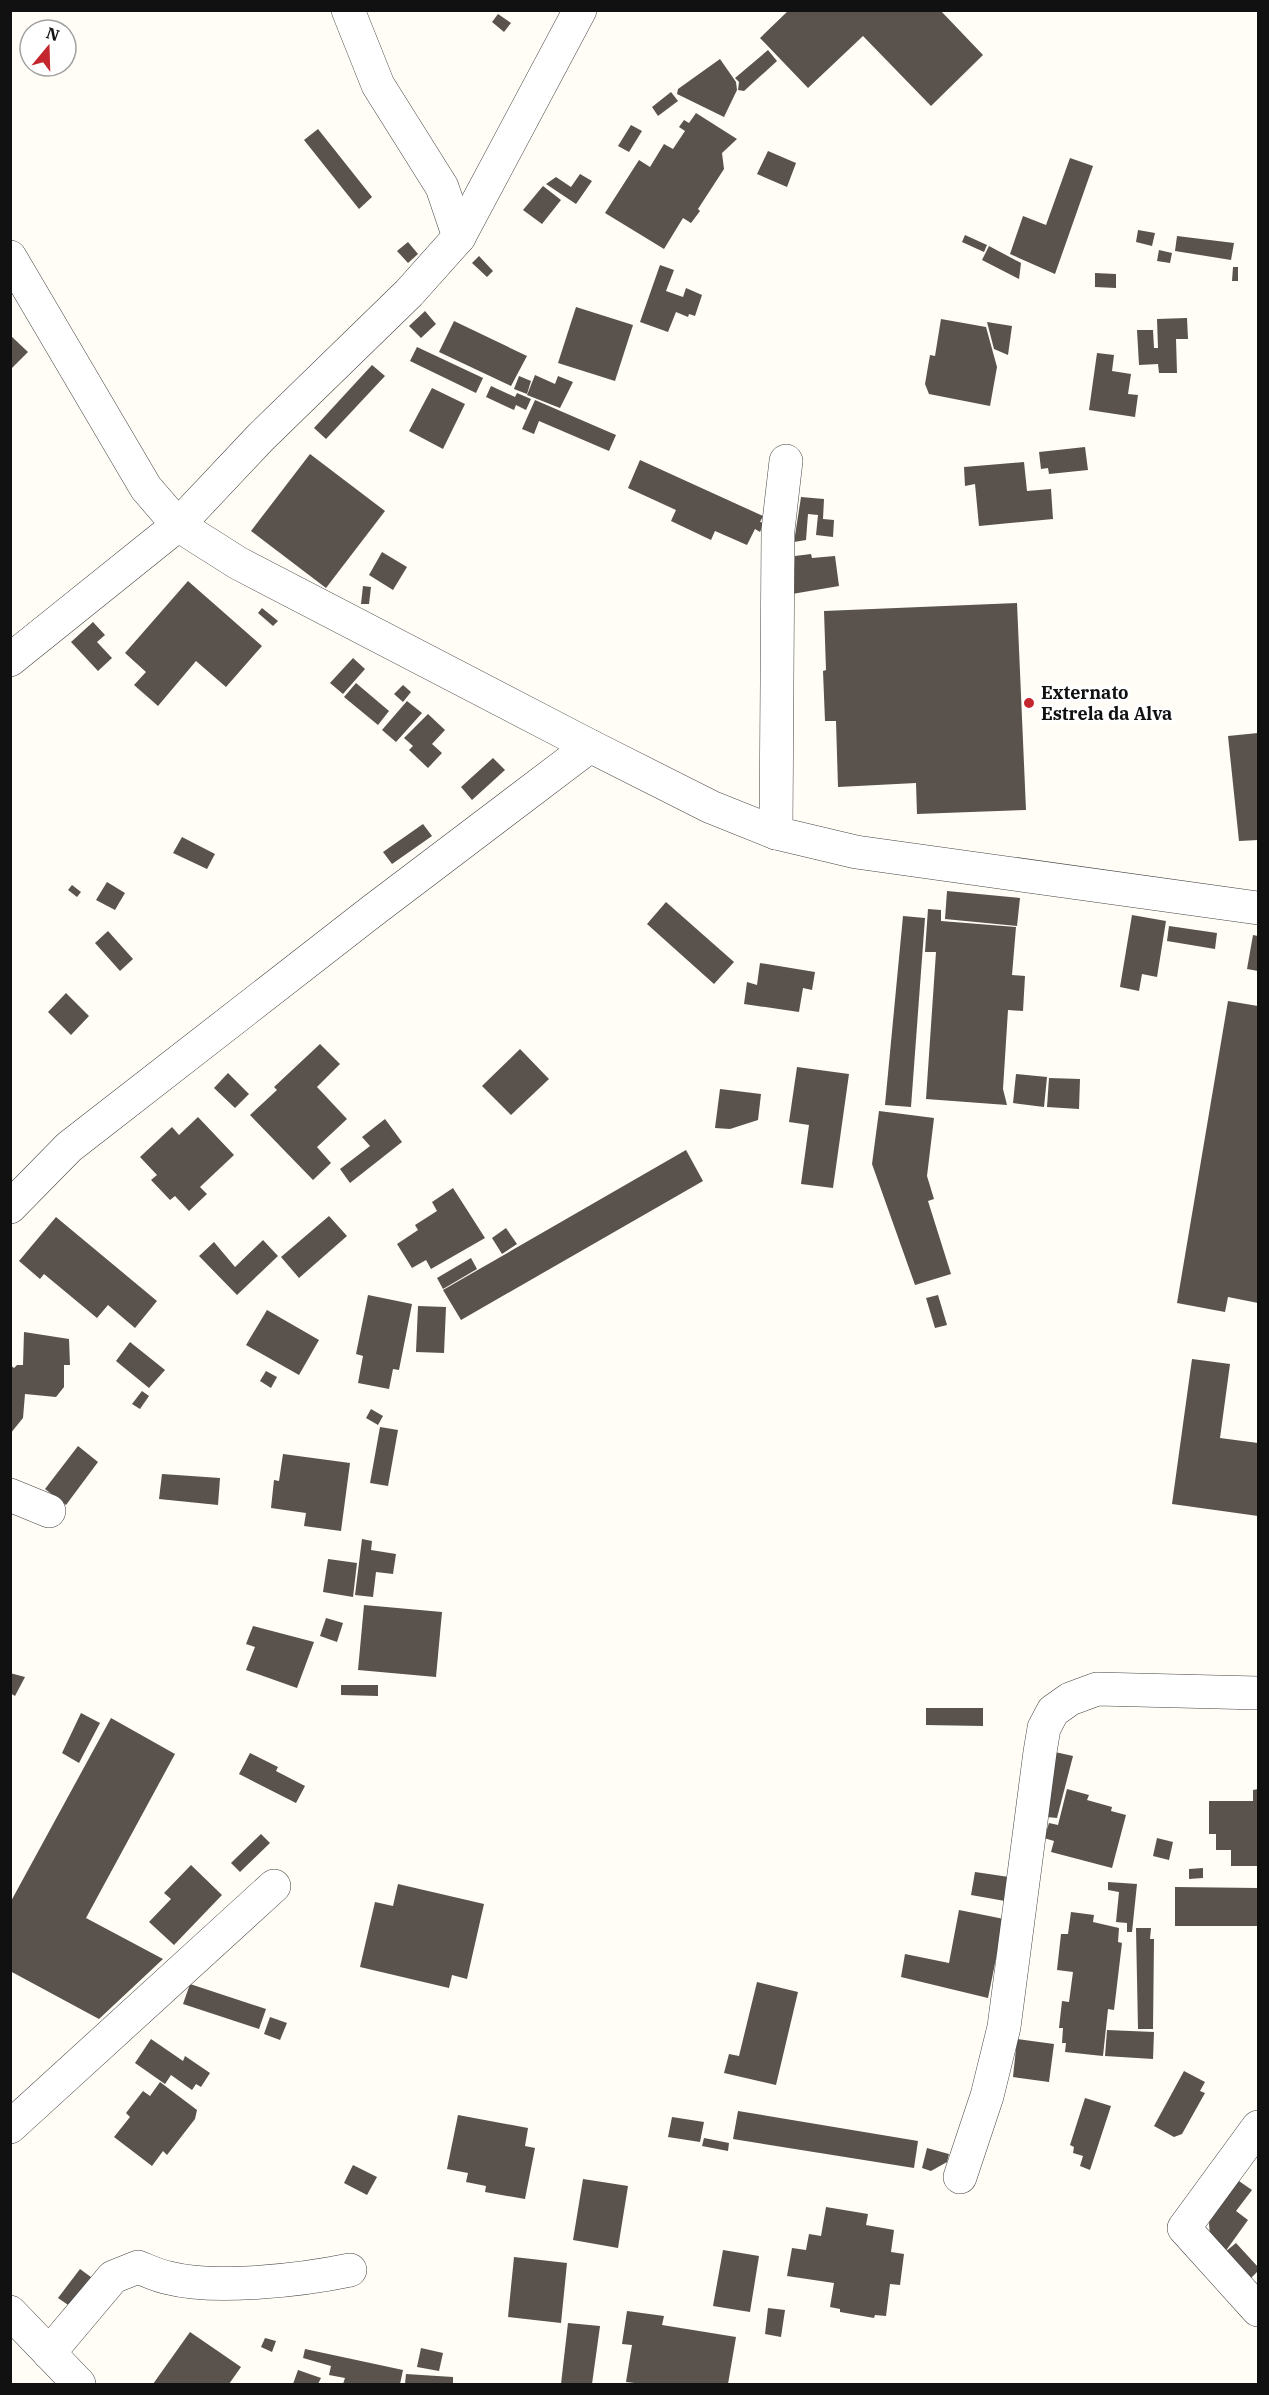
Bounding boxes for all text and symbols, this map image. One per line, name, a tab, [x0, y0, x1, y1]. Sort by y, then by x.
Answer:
north arrow	[18, 18, 78, 78]
text: N	[44, 22, 62, 45]
place label: Externato Estrela da Alva	[1041, 681, 1172, 725]
marker: Externato Estrela da Alva	[1022, 696, 1036, 710]

